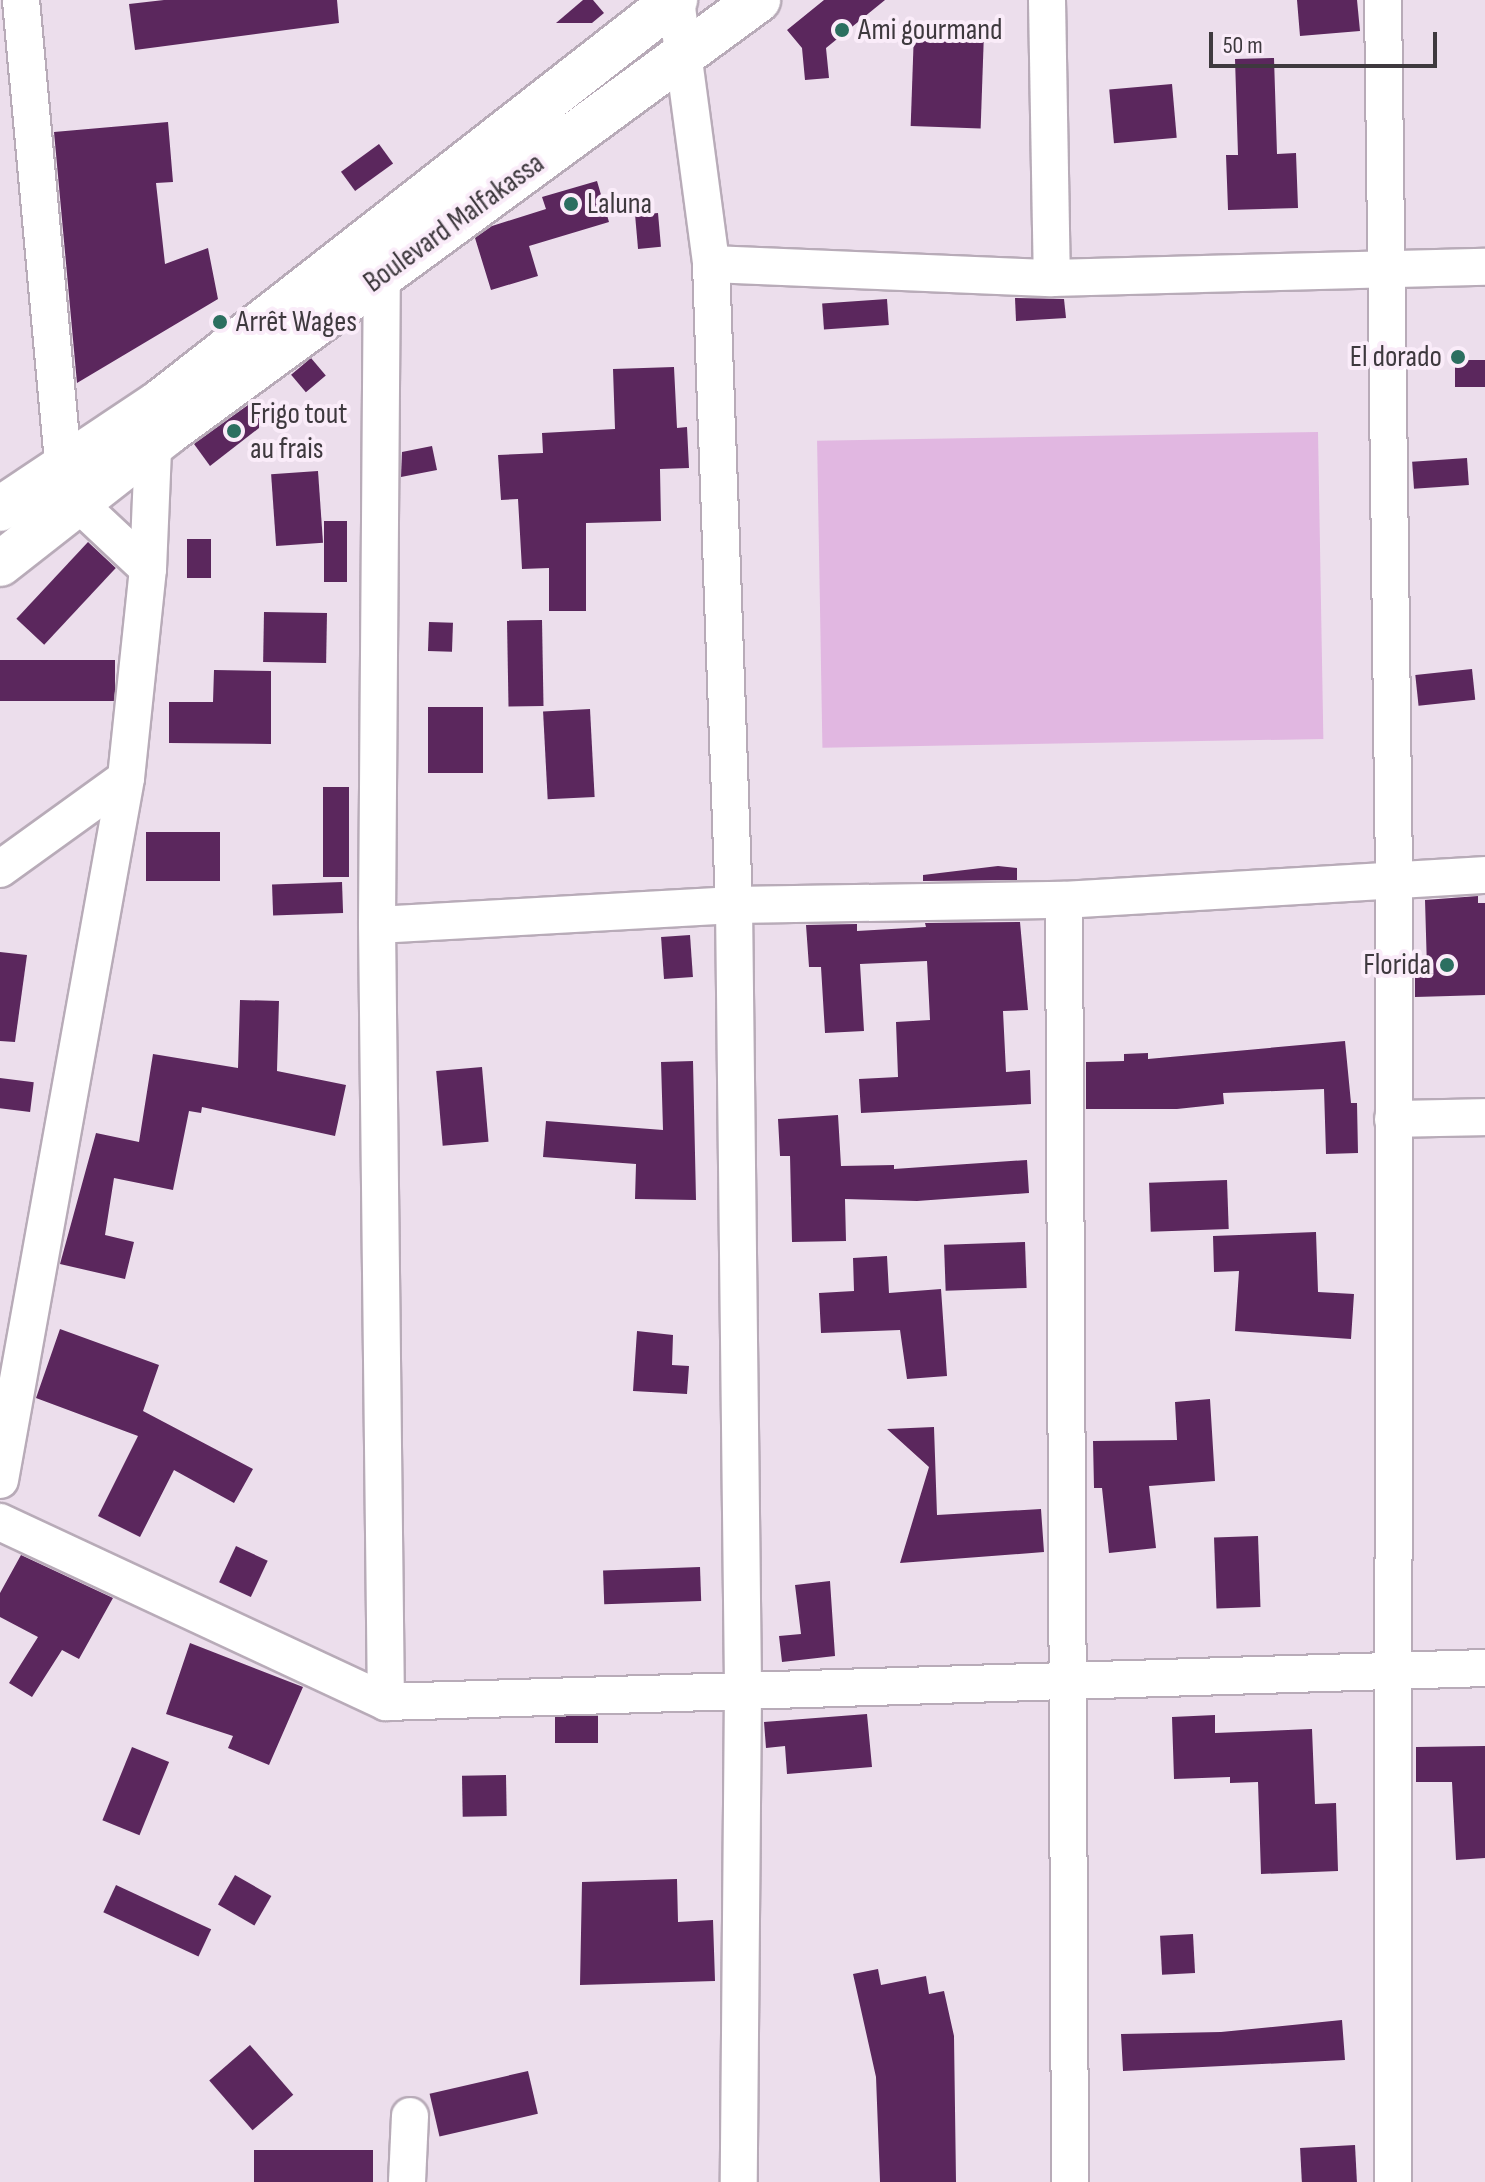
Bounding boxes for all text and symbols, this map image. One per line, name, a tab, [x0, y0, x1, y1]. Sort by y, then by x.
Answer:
place label: Ami gourmand	[858, 12, 1003, 48]
scale bar	[1213, 16, 1441, 66]
marker: Ami gourmand	[833, 21, 851, 39]
text: 50 m	[1223, 31, 1263, 60]
street label: Boulevard Malfakassa	[357, 145, 551, 301]
place label: Laluna	[587, 186, 652, 222]
marker: Laluna	[562, 195, 580, 213]
place label: Arrêt Wages	[236, 304, 357, 340]
marker: Arrêt Wages	[211, 313, 229, 331]
place label: El dorado	[1350, 339, 1442, 375]
marker: El dorado	[1449, 348, 1467, 366]
place label: Frigo tout au frais	[250, 396, 348, 466]
marker: Frigo tout au frais	[225, 422, 243, 440]
place label: Florida	[1363, 947, 1431, 983]
marker: Florida	[1438, 956, 1456, 974]

